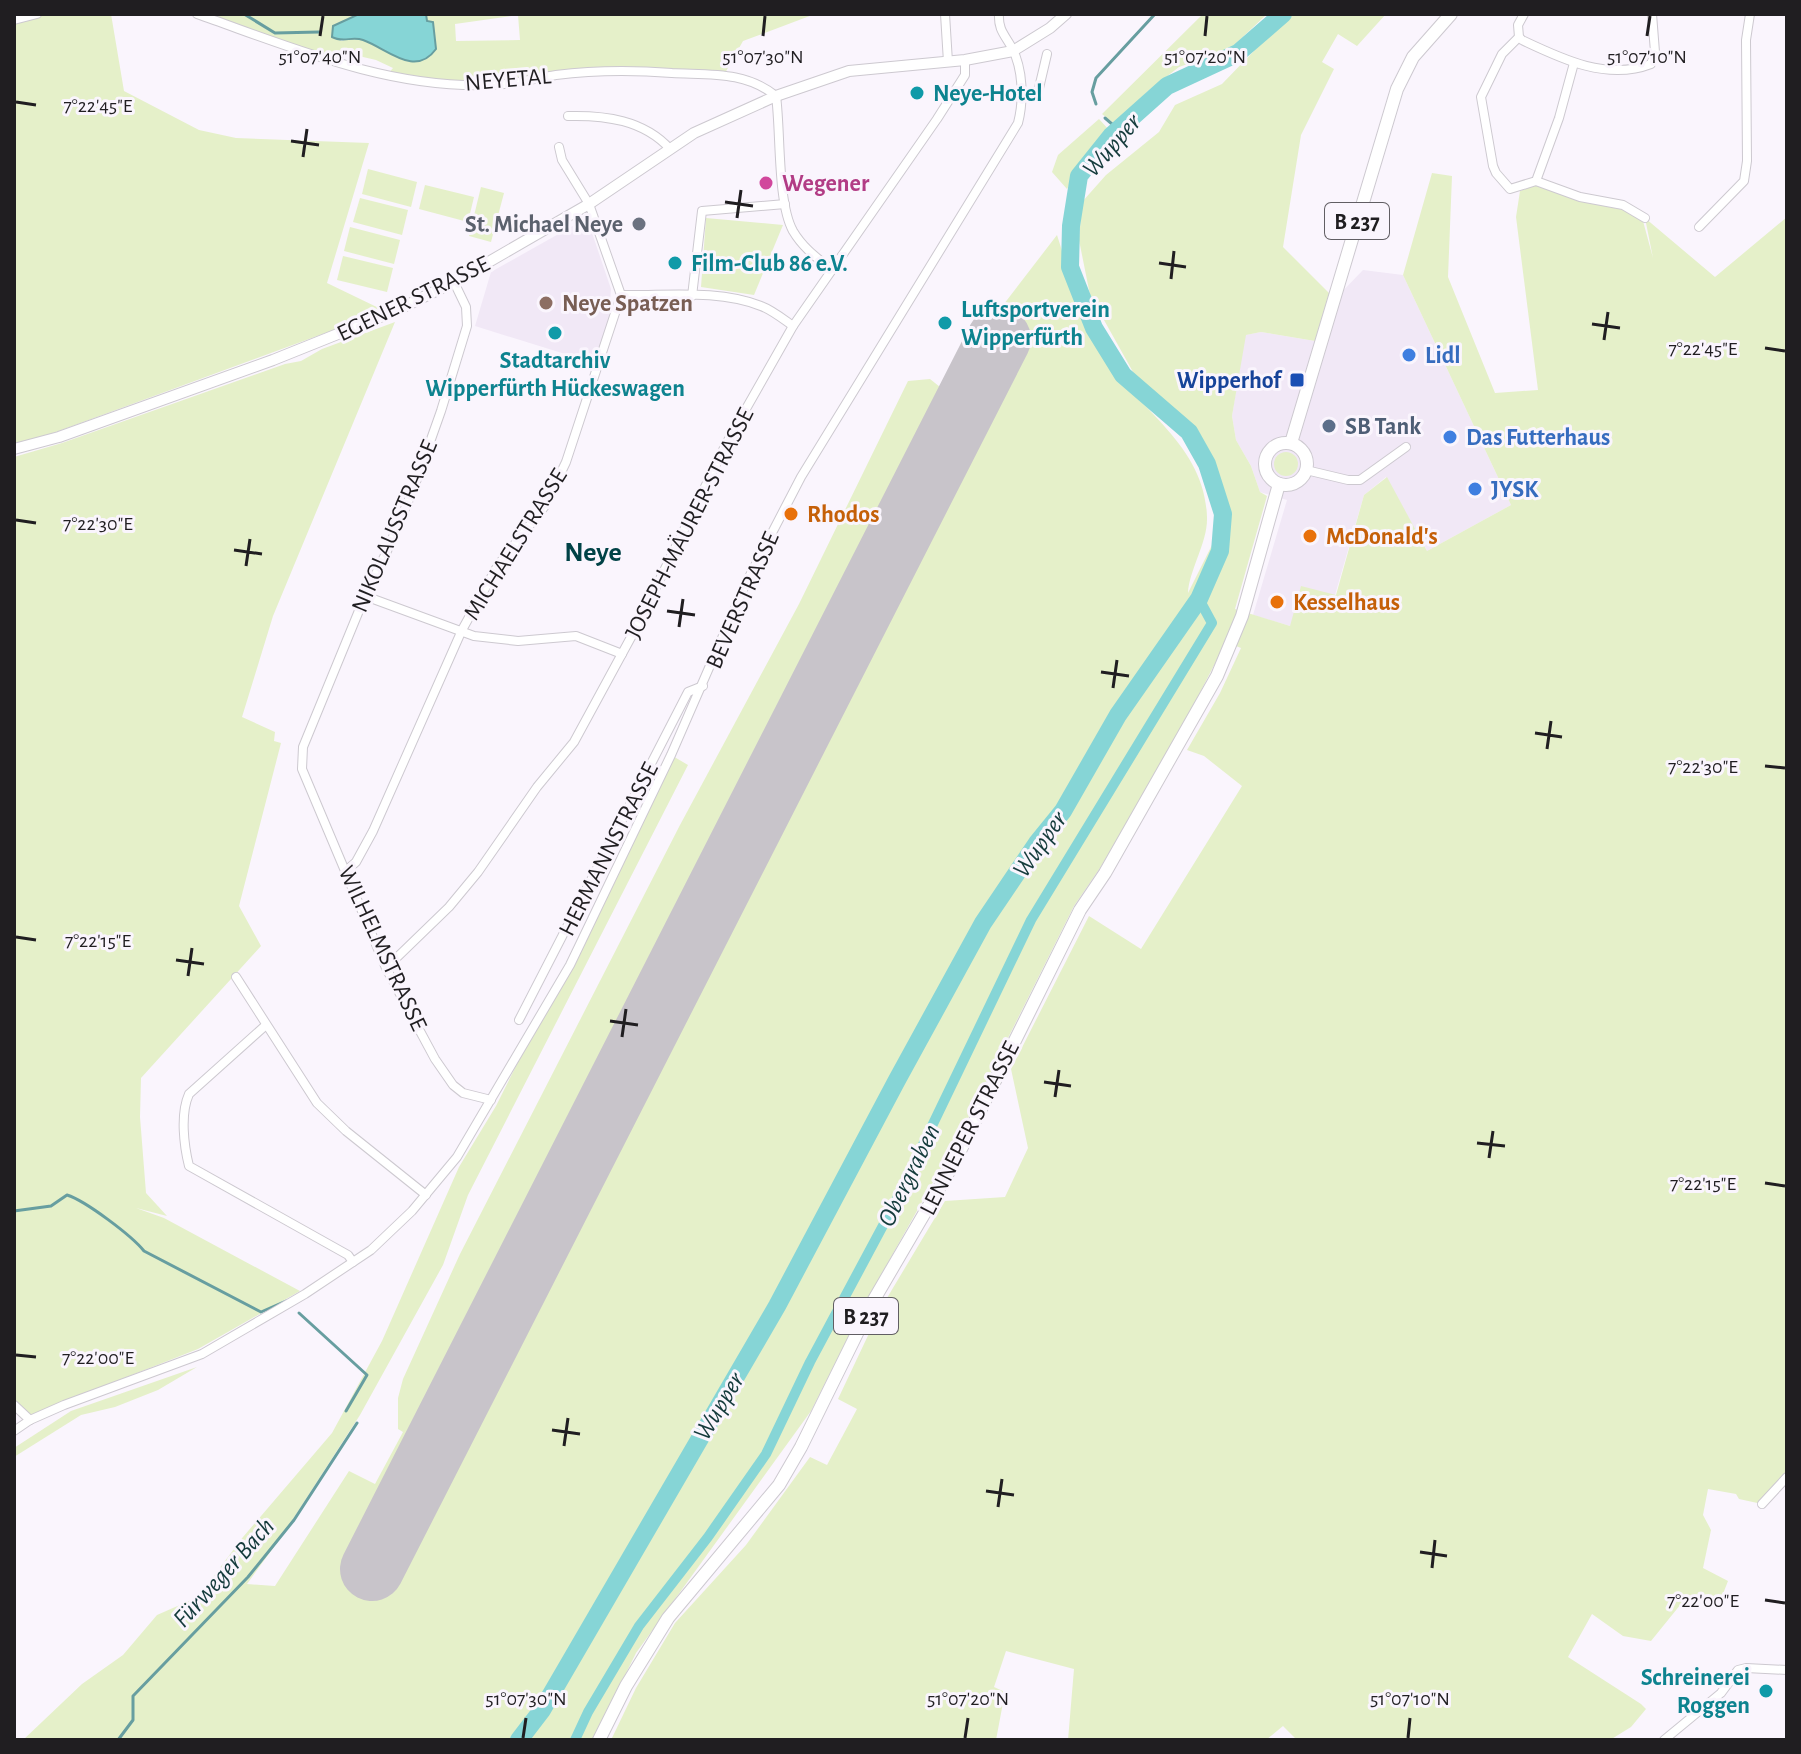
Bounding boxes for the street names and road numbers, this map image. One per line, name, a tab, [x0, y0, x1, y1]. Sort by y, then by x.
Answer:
street label: NEYETAL	[464, 64, 552, 96]
road number: B 237	[1325, 203, 1389, 239]
street label: EGENER STRASSE	[333, 251, 494, 346]
street label: JOSEPH-MÄURER-STRASSE	[620, 403, 759, 643]
street label: NIKOLAUSSTRASSE	[348, 436, 442, 616]
street label: MICHAELSTRASSE	[460, 464, 572, 624]
street label: BEVERSTRASSE	[702, 528, 784, 672]
street label: HERMANNSTRASSE	[555, 759, 663, 940]
street label: WILHELMSTRASSE	[333, 862, 431, 1035]
street label: LENNEPER STRASSE	[916, 1037, 1024, 1219]
road number: B 237	[834, 1298, 898, 1334]

